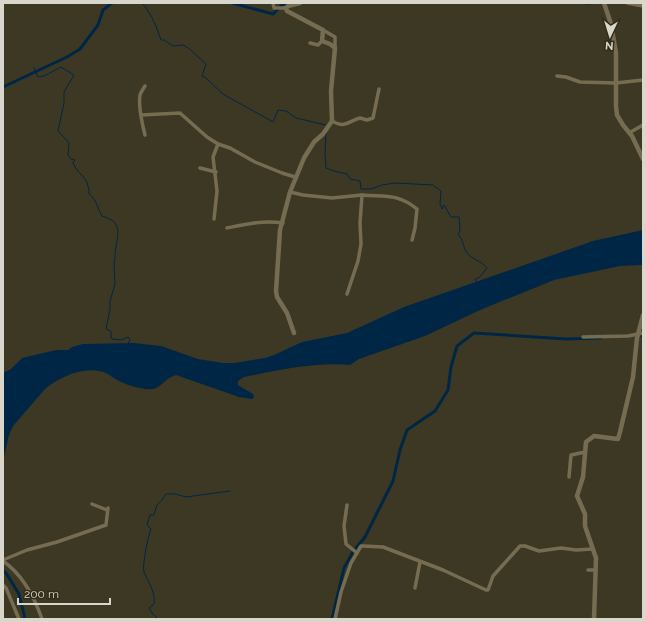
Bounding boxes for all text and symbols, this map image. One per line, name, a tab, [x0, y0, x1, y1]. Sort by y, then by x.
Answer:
north arrow	[590, 16, 630, 56]
text: N	[605, 39, 614, 52]
scale bar	[18, 580, 110, 606]
text: 200 m	[24, 587, 59, 601]

